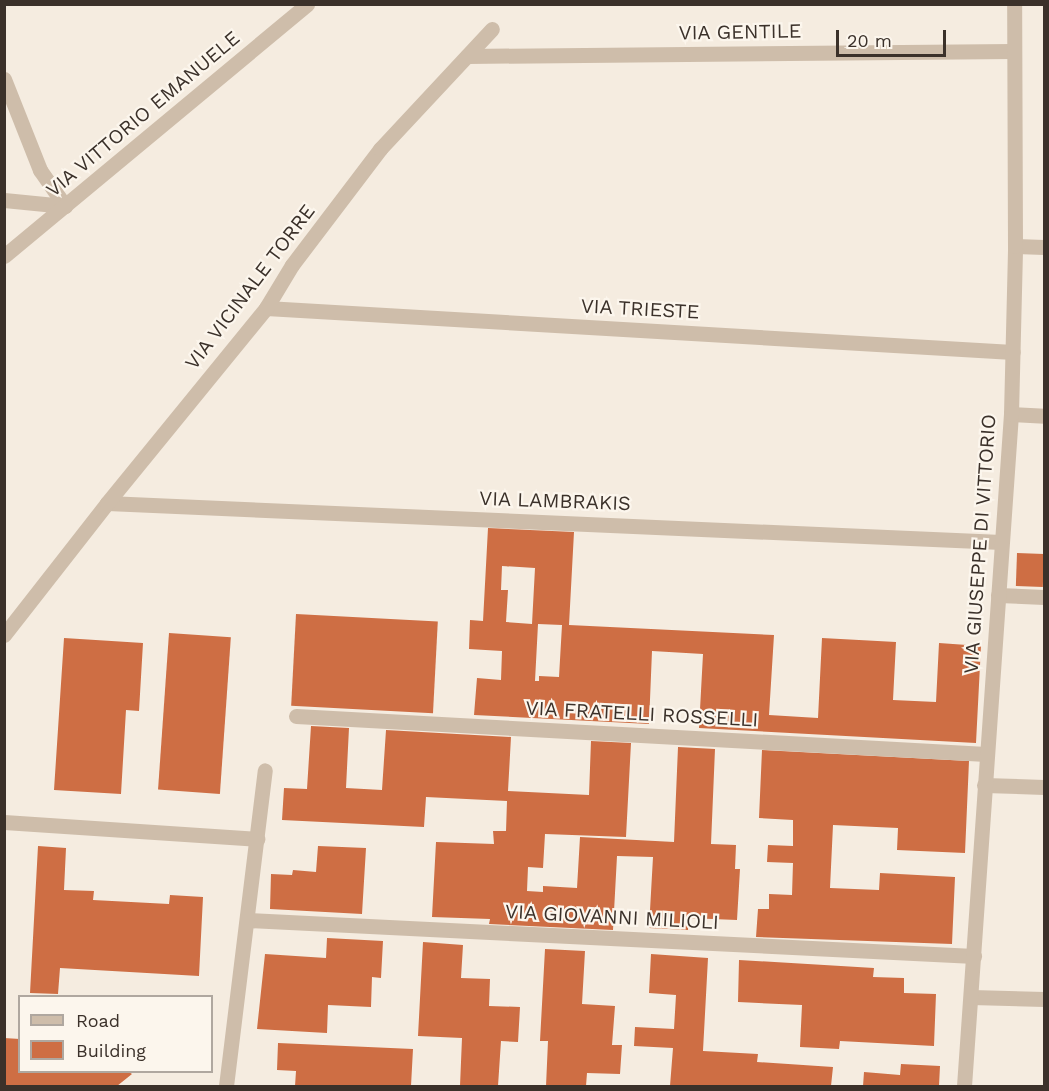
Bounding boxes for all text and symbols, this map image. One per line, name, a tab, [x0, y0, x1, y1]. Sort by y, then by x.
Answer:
scale bar	[839, 18, 948, 56]
street label: VIA GENTILE	[678, 19, 802, 45]
street label: VIA VITTORIO EMANUELE	[41, 25, 245, 203]
text: 20 m	[847, 30, 892, 51]
street label: VIA VICINALE TORRE	[179, 199, 321, 375]
street label: VIA TRIESTE	[579, 294, 701, 324]
street label: VIA GIUSEPPE DI VITTORIO	[959, 413, 1001, 675]
street label: VIA LAMBRAKIS	[478, 486, 632, 516]
street label: VIA FRATELLI ROSSELLI	[525, 696, 759, 732]
street label: VIA GIOVANNI MILIOLI	[504, 899, 720, 935]
legend	[18, 995, 213, 1073]
text: Road	[76, 1010, 120, 1031]
text: Building	[76, 1040, 146, 1061]

